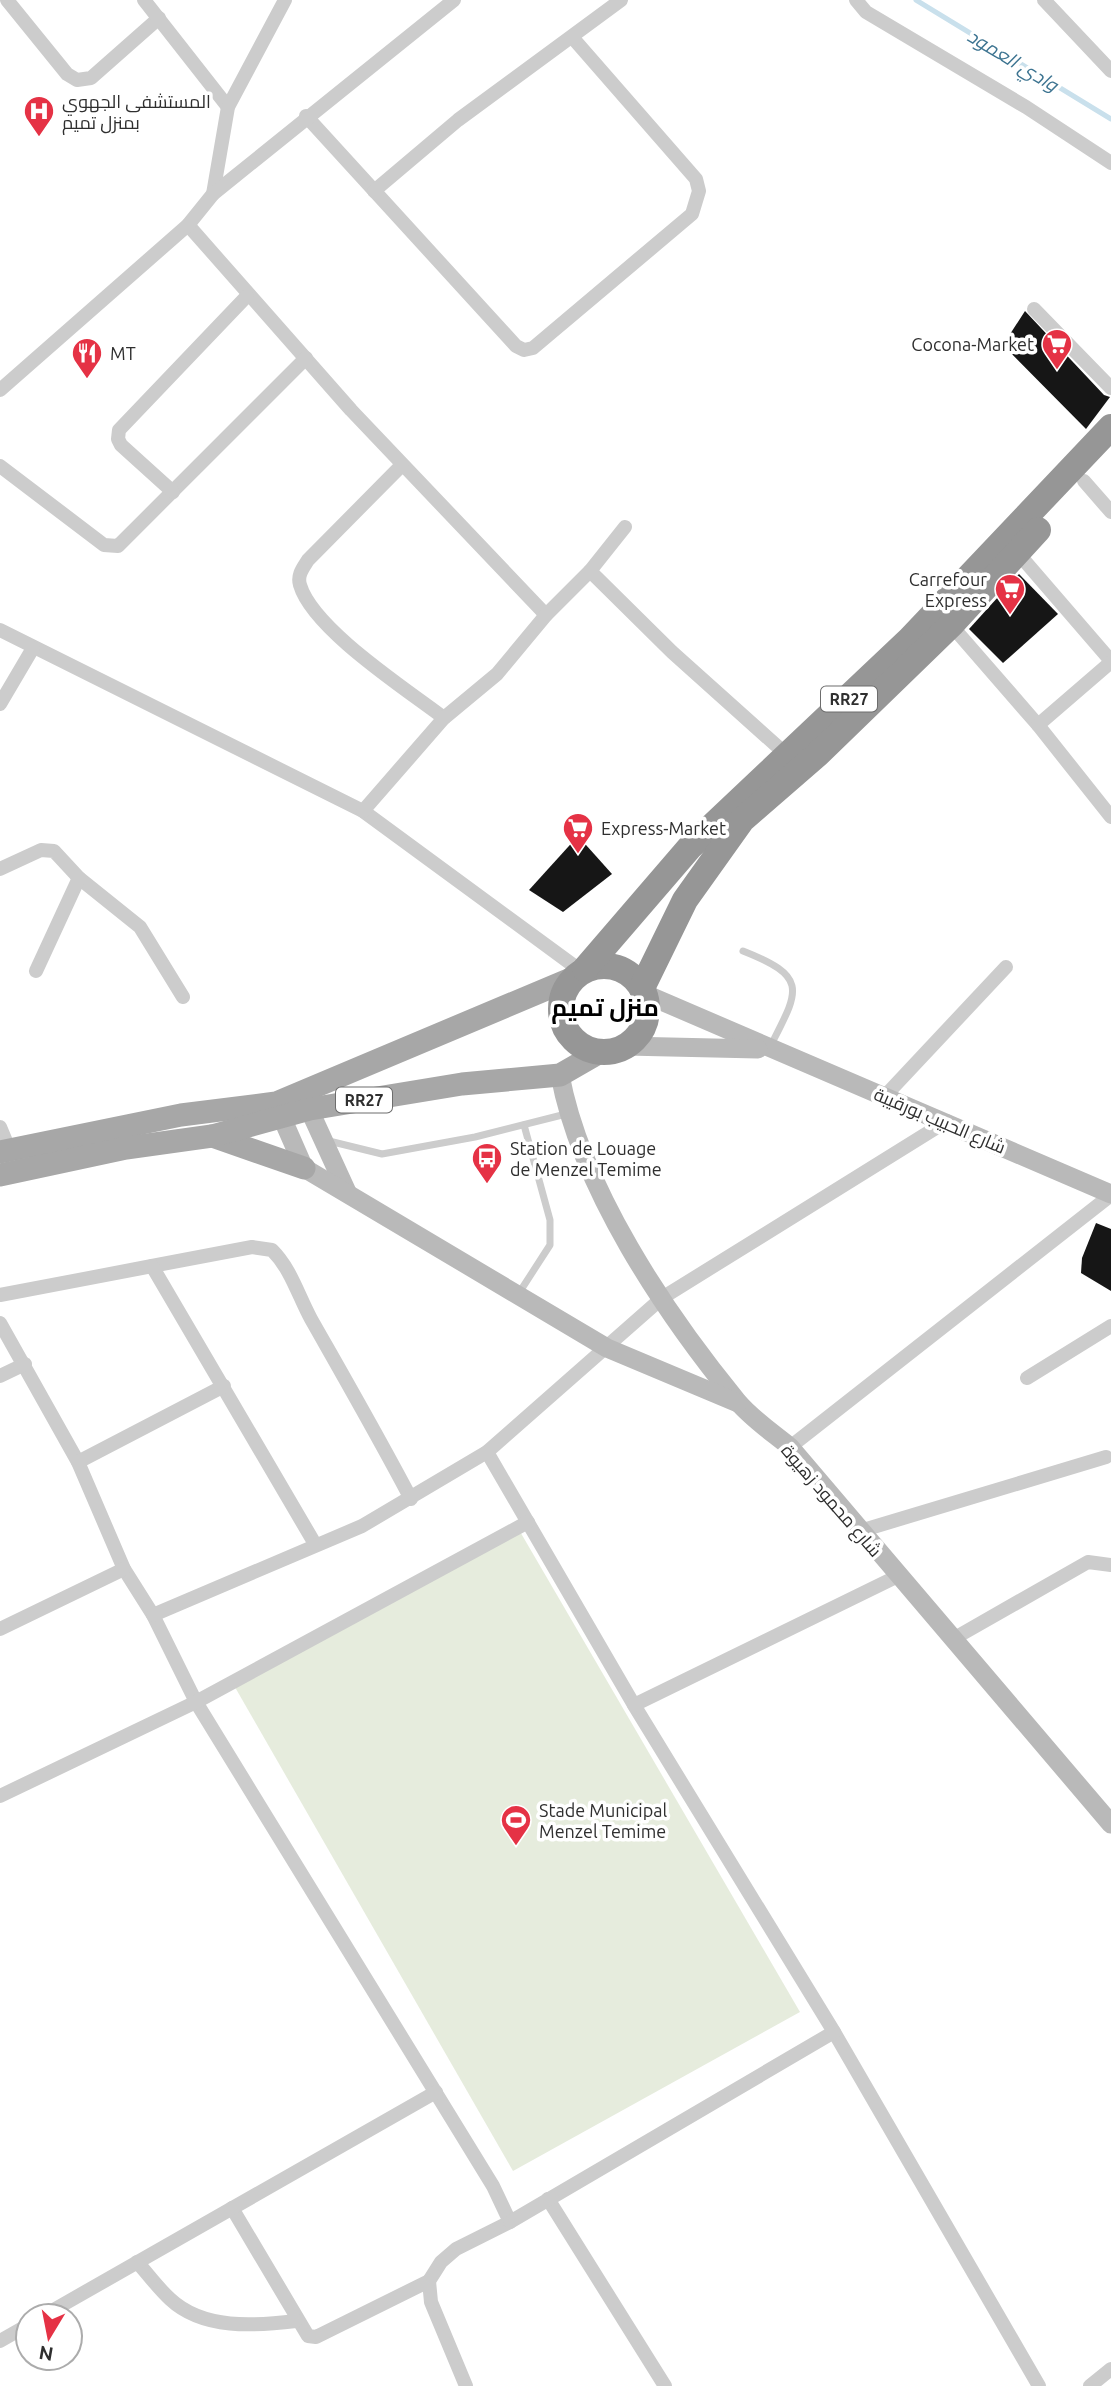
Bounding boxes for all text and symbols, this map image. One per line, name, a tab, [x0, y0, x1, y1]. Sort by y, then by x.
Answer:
water label: وادي العمود	[961, 24, 1064, 101]
place label: المستشفى الجهوي بمنزل تميم	[62, 91, 211, 135]
hospital icon: المستشفى الجهوي بمنزل تميم	[22, 94, 56, 138]
supermarket icon: Cocona-Market	[1040, 327, 1074, 371]
place label: Cocona-Market	[911, 334, 1034, 354]
restaurant icon: MT	[70, 336, 104, 380]
place label: MT	[110, 343, 136, 363]
place label: Carrefour Express	[909, 569, 987, 610]
supermarket icon: Carrefour Express	[993, 572, 1027, 616]
road number: RR27	[821, 686, 877, 712]
supermarket icon: Express-Market	[561, 811, 595, 855]
place label: Express-Market	[601, 818, 726, 838]
district label: منزل تميم	[551, 994, 659, 1024]
street label: شارع الحبيب بورقيبة	[870, 1083, 1009, 1159]
road number: RR27	[336, 1088, 392, 1112]
place label: Station de Louage de Menzel Temime	[510, 1138, 662, 1179]
bus stop icon: Station de Louage de Menzel Temime	[470, 1141, 504, 1185]
street label: شارع محمود زهيوة	[776, 1440, 886, 1562]
place label: Stade Municipal Menzel Temime	[539, 1800, 667, 1841]
sports icon: Stade Municipal Menzel Temime	[499, 1803, 533, 1847]
north arrow	[14, 2302, 84, 2372]
text: N	[37, 2342, 55, 2366]

